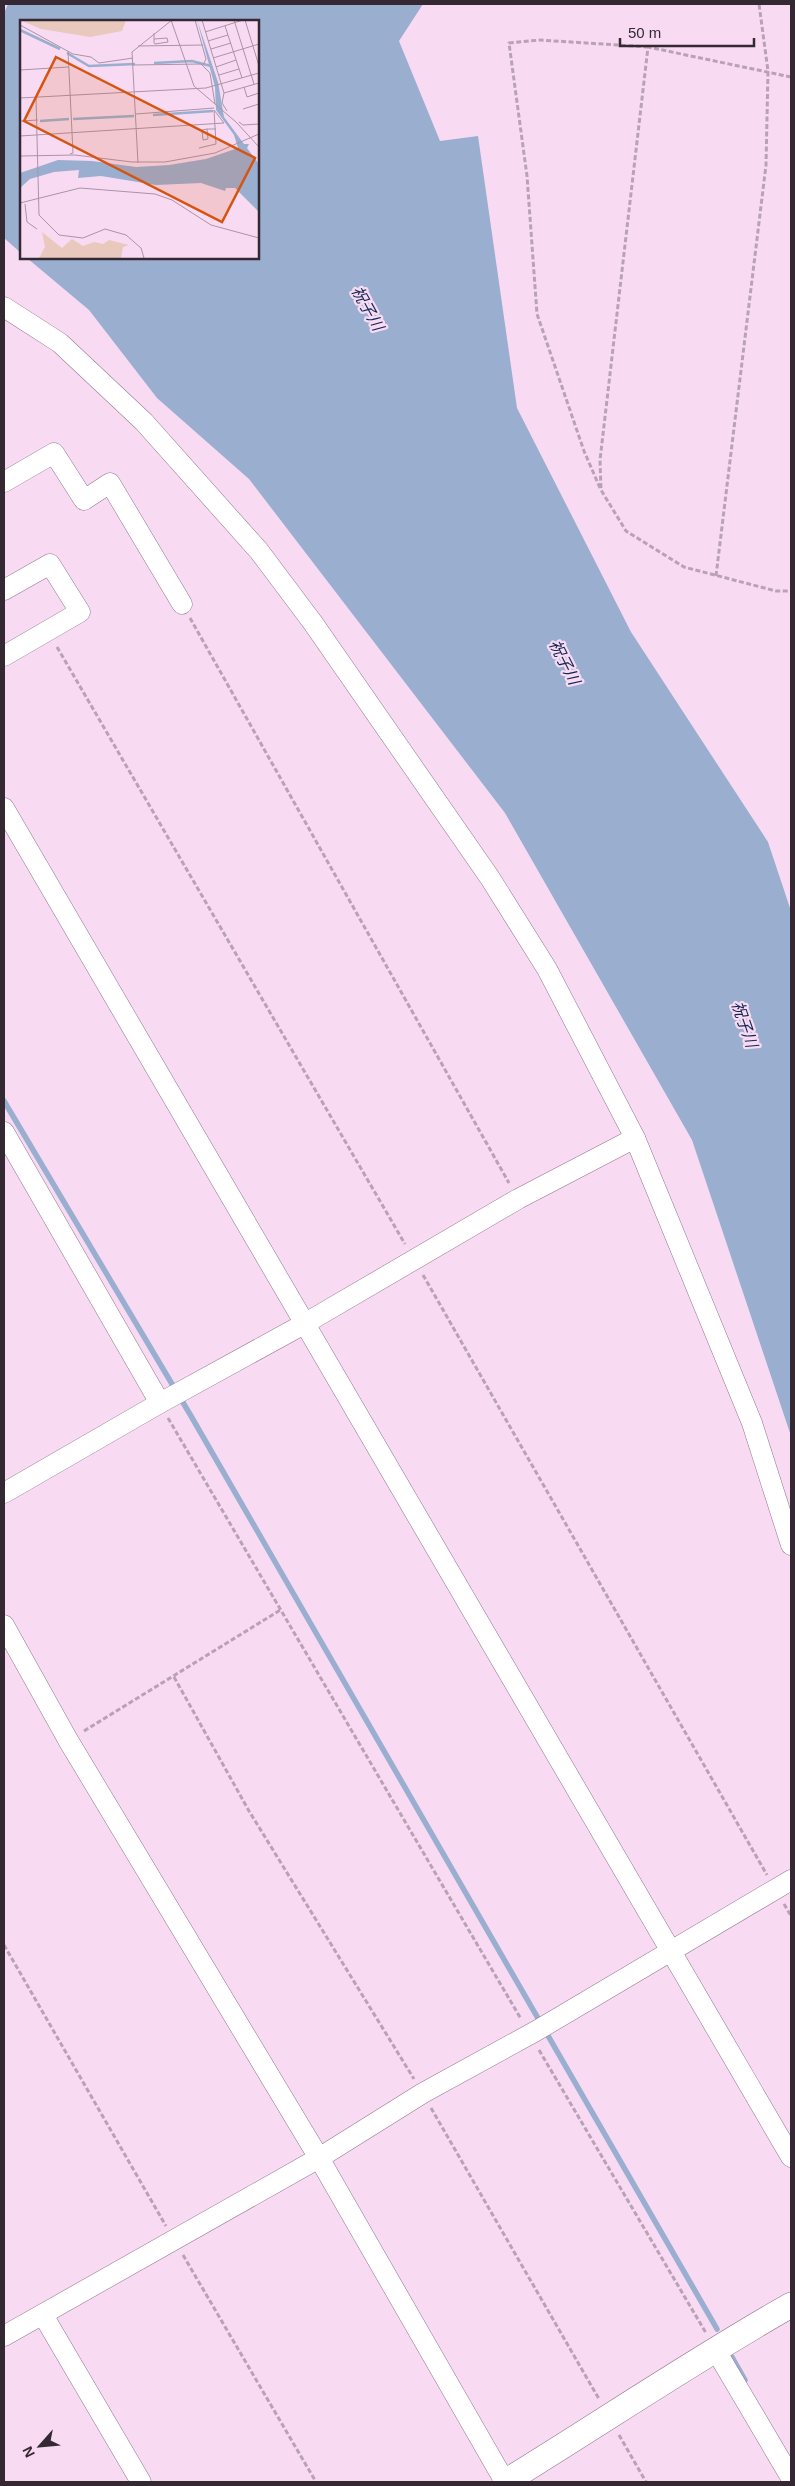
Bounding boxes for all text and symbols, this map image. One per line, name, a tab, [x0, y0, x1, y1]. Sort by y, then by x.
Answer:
scale bar	[620, 15, 754, 47]
inset map	[20, 20, 259, 259]
text: 50 m	[628, 24, 661, 41]
water label: 祝子川	[348, 283, 388, 335]
water label: 祝子川	[546, 637, 584, 689]
water label: 祝子川	[729, 999, 761, 1052]
north arrow	[15, 2421, 65, 2471]
text: N	[19, 2444, 38, 2460]

